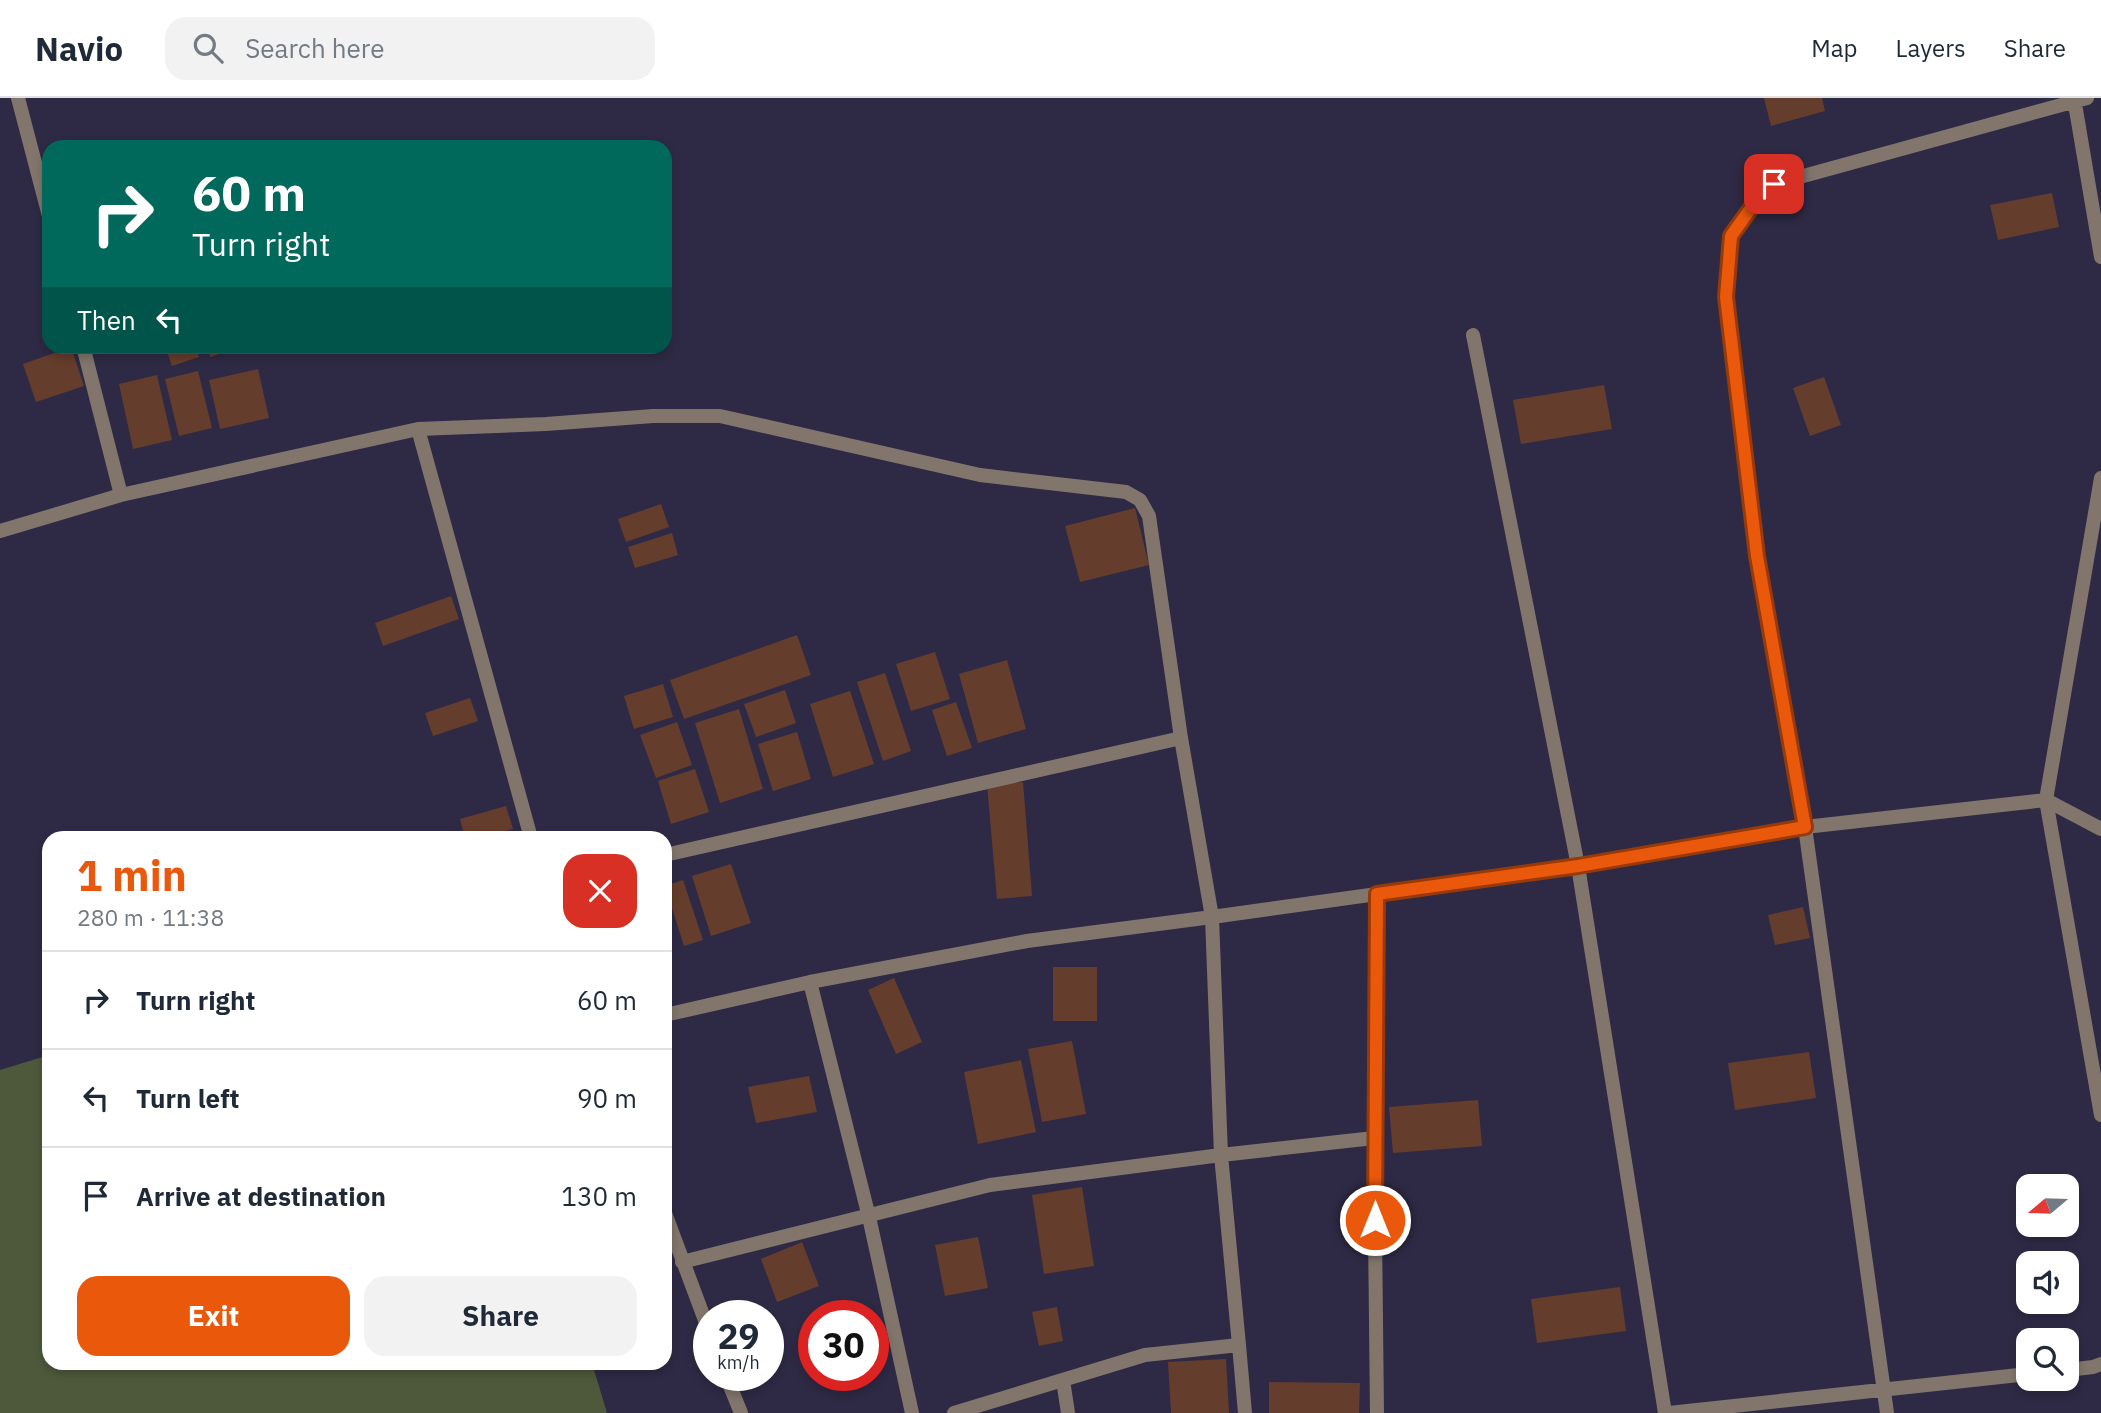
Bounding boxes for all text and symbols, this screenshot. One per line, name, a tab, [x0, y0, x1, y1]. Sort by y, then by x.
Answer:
search box	[165, 17, 655, 80]
text: Navio	[35, 27, 123, 70]
icon: search	[189, 29, 227, 67]
text: Search here	[245, 31, 385, 65]
text: Map	[1811, 32, 1858, 64]
text: Layers	[1896, 32, 1966, 64]
text: Share	[2004, 32, 2066, 64]
pin	[1744, 154, 1804, 214]
text: 60 m	[192, 161, 306, 224]
icon: arrive	[1755, 165, 1793, 203]
icon: right	[77, 168, 168, 259]
text: Turn right	[192, 223, 330, 265]
icon: left	[150, 301, 188, 339]
text: Then	[77, 303, 136, 337]
text: 1 min	[77, 848, 187, 903]
button: close	[563, 854, 637, 928]
text: 280 m · 11:38	[77, 902, 224, 932]
icon: right	[77, 981, 115, 1019]
text: Turn right	[136, 983, 255, 1017]
text: 60 m	[577, 983, 637, 1017]
icon: left	[77, 1079, 115, 1117]
text: Turn left	[136, 1081, 239, 1115]
text: 90 m	[577, 1081, 637, 1115]
north arrow	[2016, 1174, 2079, 1237]
map controls	[2016, 1174, 2079, 1391]
icon: arrive	[77, 1177, 115, 1215]
text: Arrive at destination	[136, 1179, 386, 1213]
text: 130 m	[561, 1179, 637, 1213]
position arrow	[1338, 1183, 1412, 1257]
button: sound	[2016, 1251, 2079, 1314]
button: Exit	[77, 1276, 350, 1356]
button: Share	[364, 1276, 637, 1356]
speed limit sign: 30	[798, 1300, 889, 1391]
text: 29	[717, 1313, 760, 1359]
button: search	[2016, 1328, 2079, 1391]
text: km/h	[717, 1351, 760, 1374]

